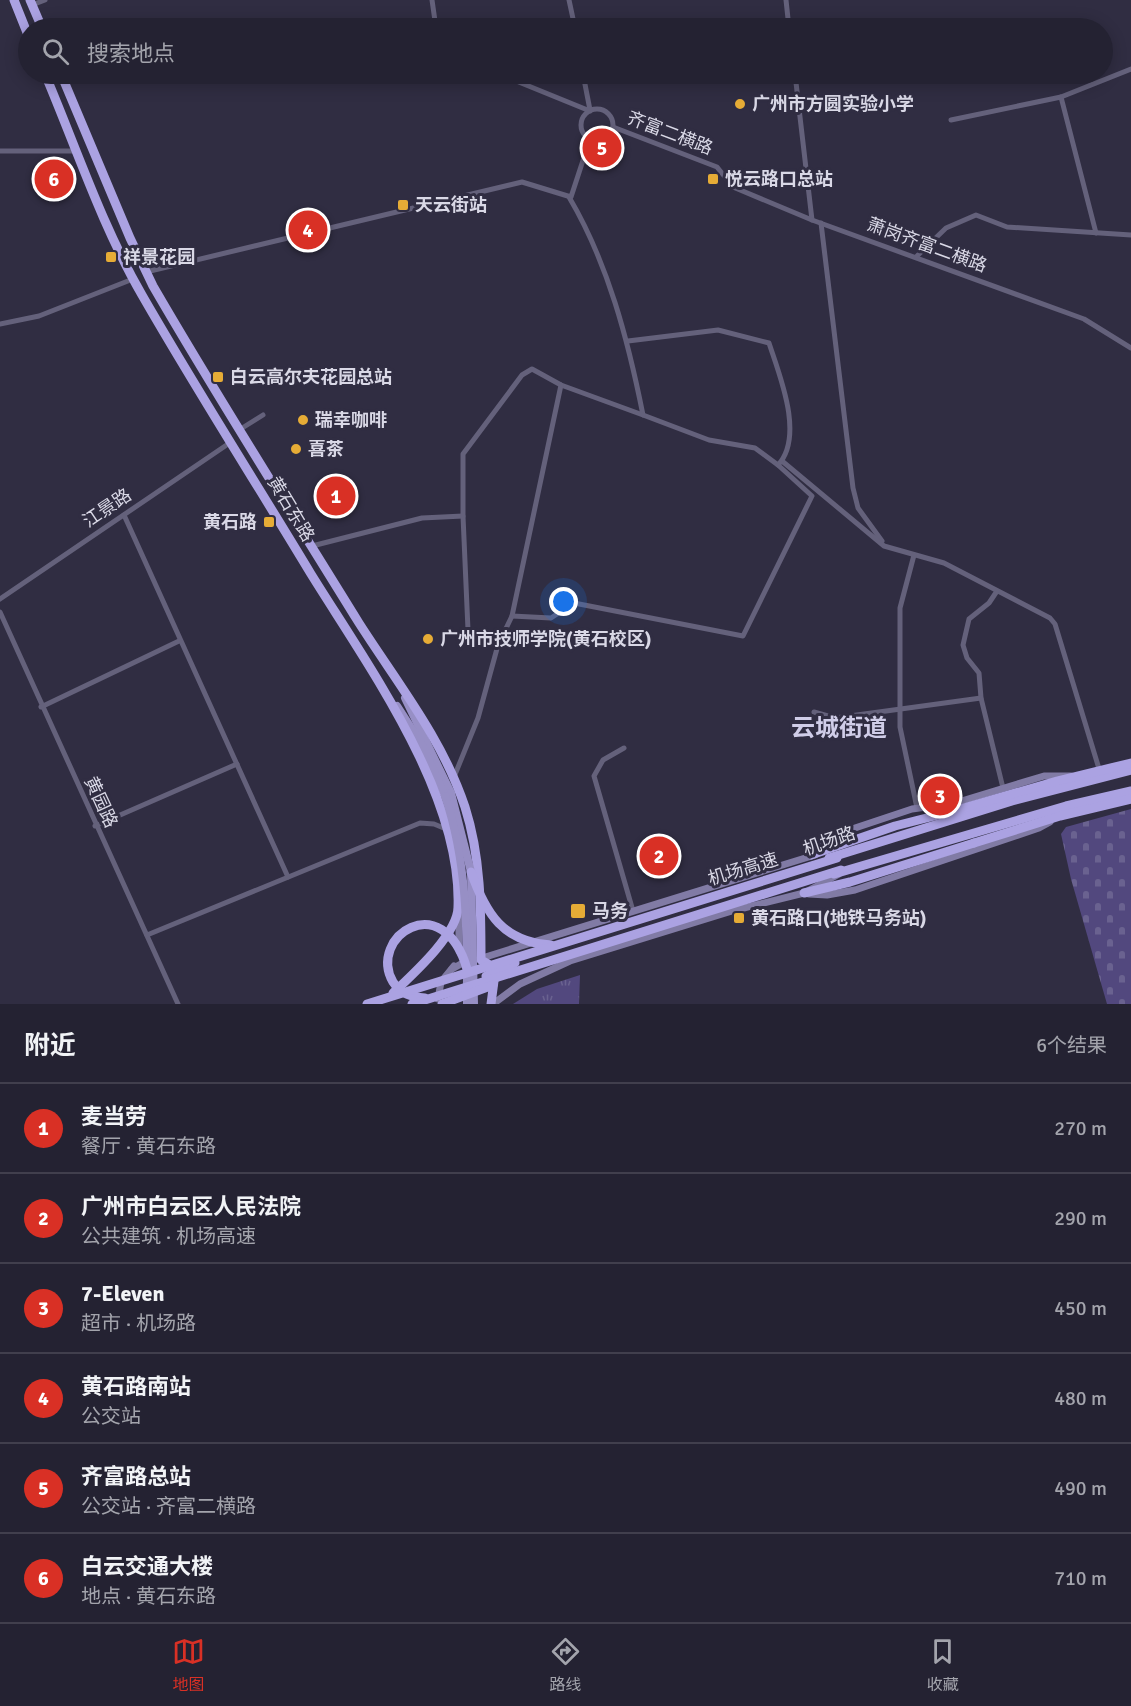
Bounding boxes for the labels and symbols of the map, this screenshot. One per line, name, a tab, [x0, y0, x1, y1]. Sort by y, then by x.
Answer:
place label: 广州市方圆实验小学	[752, 93, 914, 115]
marker: 广州市方圆实验小学	[733, 97, 747, 111]
street label: 齐富二横路	[624, 107, 716, 159]
pin: 5	[582, 126, 622, 170]
pin: 6	[34, 156, 74, 201]
place label: 悦云路口总站	[725, 168, 833, 190]
marker: 悦云路口总站	[706, 172, 720, 186]
place label: 天云街站	[415, 194, 487, 216]
marker: 天云街站	[396, 198, 410, 212]
pin: 4	[288, 208, 328, 252]
street label: 萧岗齐富二横路	[864, 213, 990, 277]
place label: 祥景花园	[123, 246, 195, 268]
marker: 祥景花园	[104, 250, 118, 264]
place label: 白云高尔夫花园总站	[230, 366, 392, 388]
marker: 白云高尔夫花园总站	[211, 370, 225, 384]
place label: 瑞幸咖啡	[315, 409, 387, 431]
marker: 瑞幸咖啡	[296, 413, 310, 427]
place label: 喜茶	[308, 438, 344, 460]
marker: 喜茶	[289, 442, 303, 456]
street label: 黄石东路	[263, 472, 319, 546]
pin: 1	[316, 474, 356, 518]
street label: 江景路	[78, 484, 136, 532]
place label: 黄石路	[203, 511, 257, 533]
marker: 黄石路	[262, 515, 276, 529]
your location	[549, 587, 578, 616]
place label: 广州市技师学院(黄石校区)	[440, 628, 652, 650]
marker: 广州市技师学院(黄石校区)	[421, 632, 435, 646]
district label: 云城街道	[791, 713, 887, 743]
street label: 黄园路	[80, 773, 122, 831]
pin: 3	[920, 774, 960, 818]
street label: 机场路	[800, 822, 858, 860]
pin: 2	[640, 834, 678, 878]
street label: 机场高速	[705, 848, 781, 890]
place label: 马务	[592, 900, 628, 922]
marker: 马务	[569, 902, 587, 920]
place label: 黄石路口(地铁马务站)	[751, 907, 927, 929]
marker: 黄石路口(地铁马务站)	[732, 911, 746, 925]

